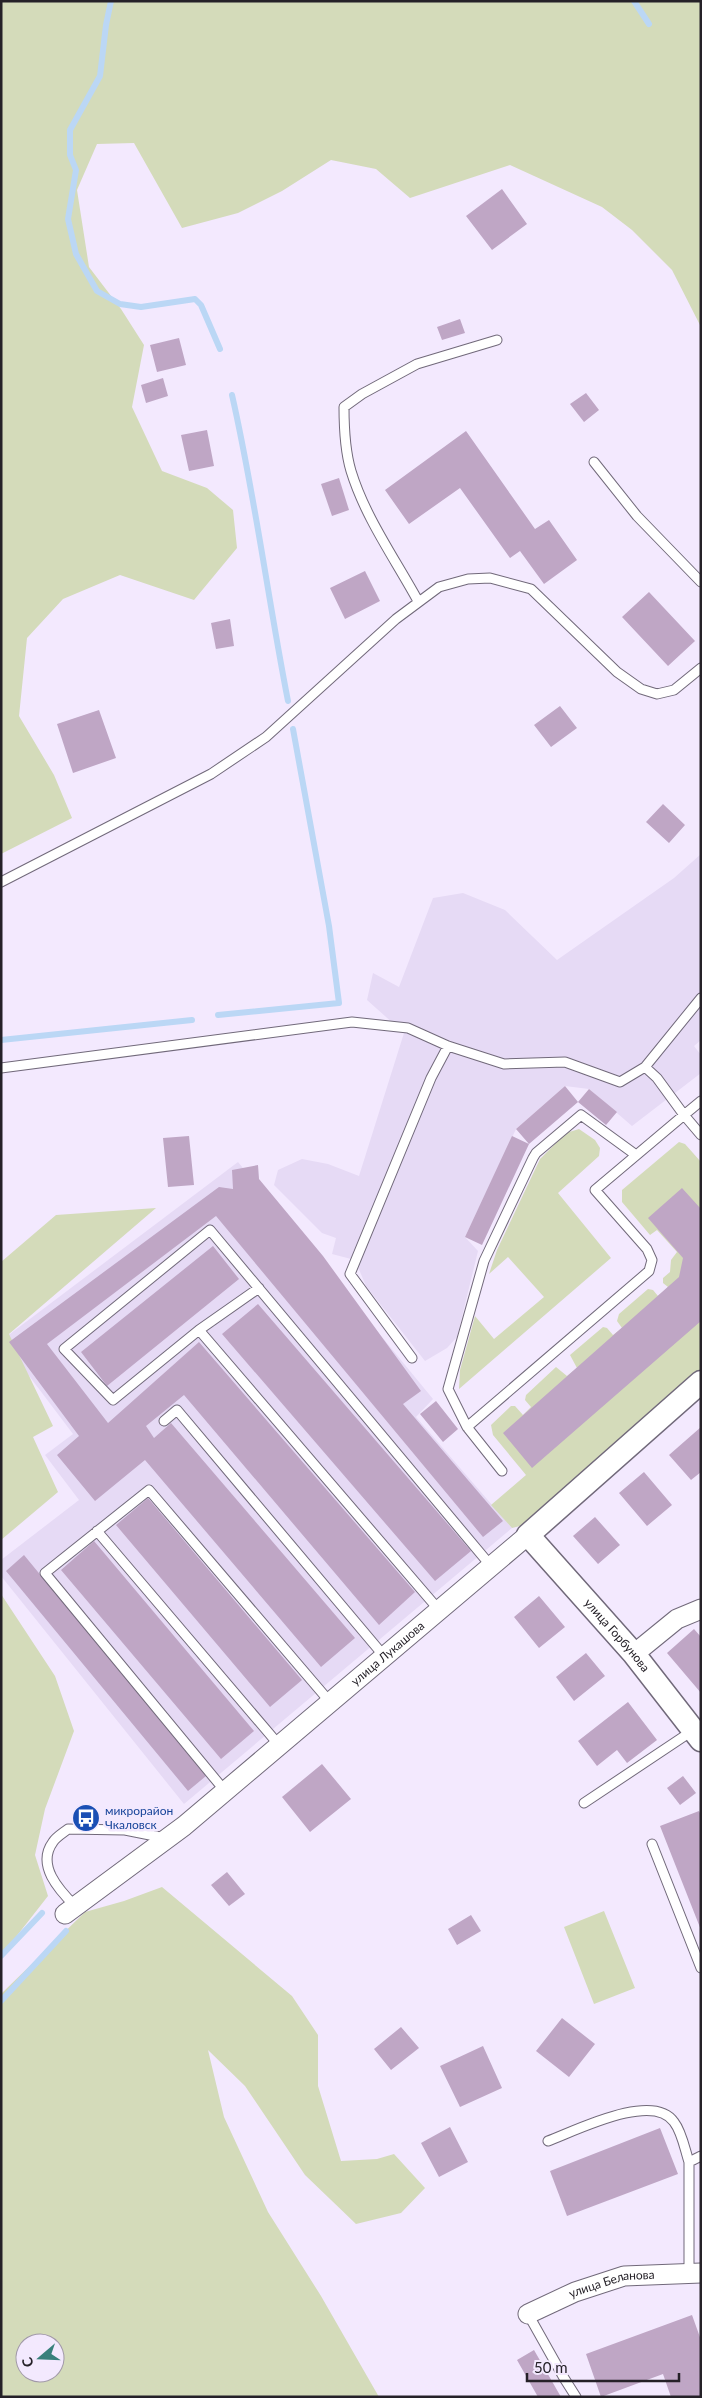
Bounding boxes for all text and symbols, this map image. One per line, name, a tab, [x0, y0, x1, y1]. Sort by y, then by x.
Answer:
street label: улица Горбунова	[581, 1595, 653, 1675]
street label: улица Лукашова	[348, 1618, 427, 1688]
bus stop icon: микрорайон Чкаловск	[71, 1803, 101, 1833]
place label: микрорайон Чкаловск	[105, 1803, 173, 1832]
street label: улица Беланова	[566, 2267, 655, 2301]
north arrow	[15, 2333, 65, 2383]
scale bar	[527, 2350, 680, 2382]
text: С	[17, 2355, 37, 2370]
text: 50 m	[534, 2358, 568, 2376]

